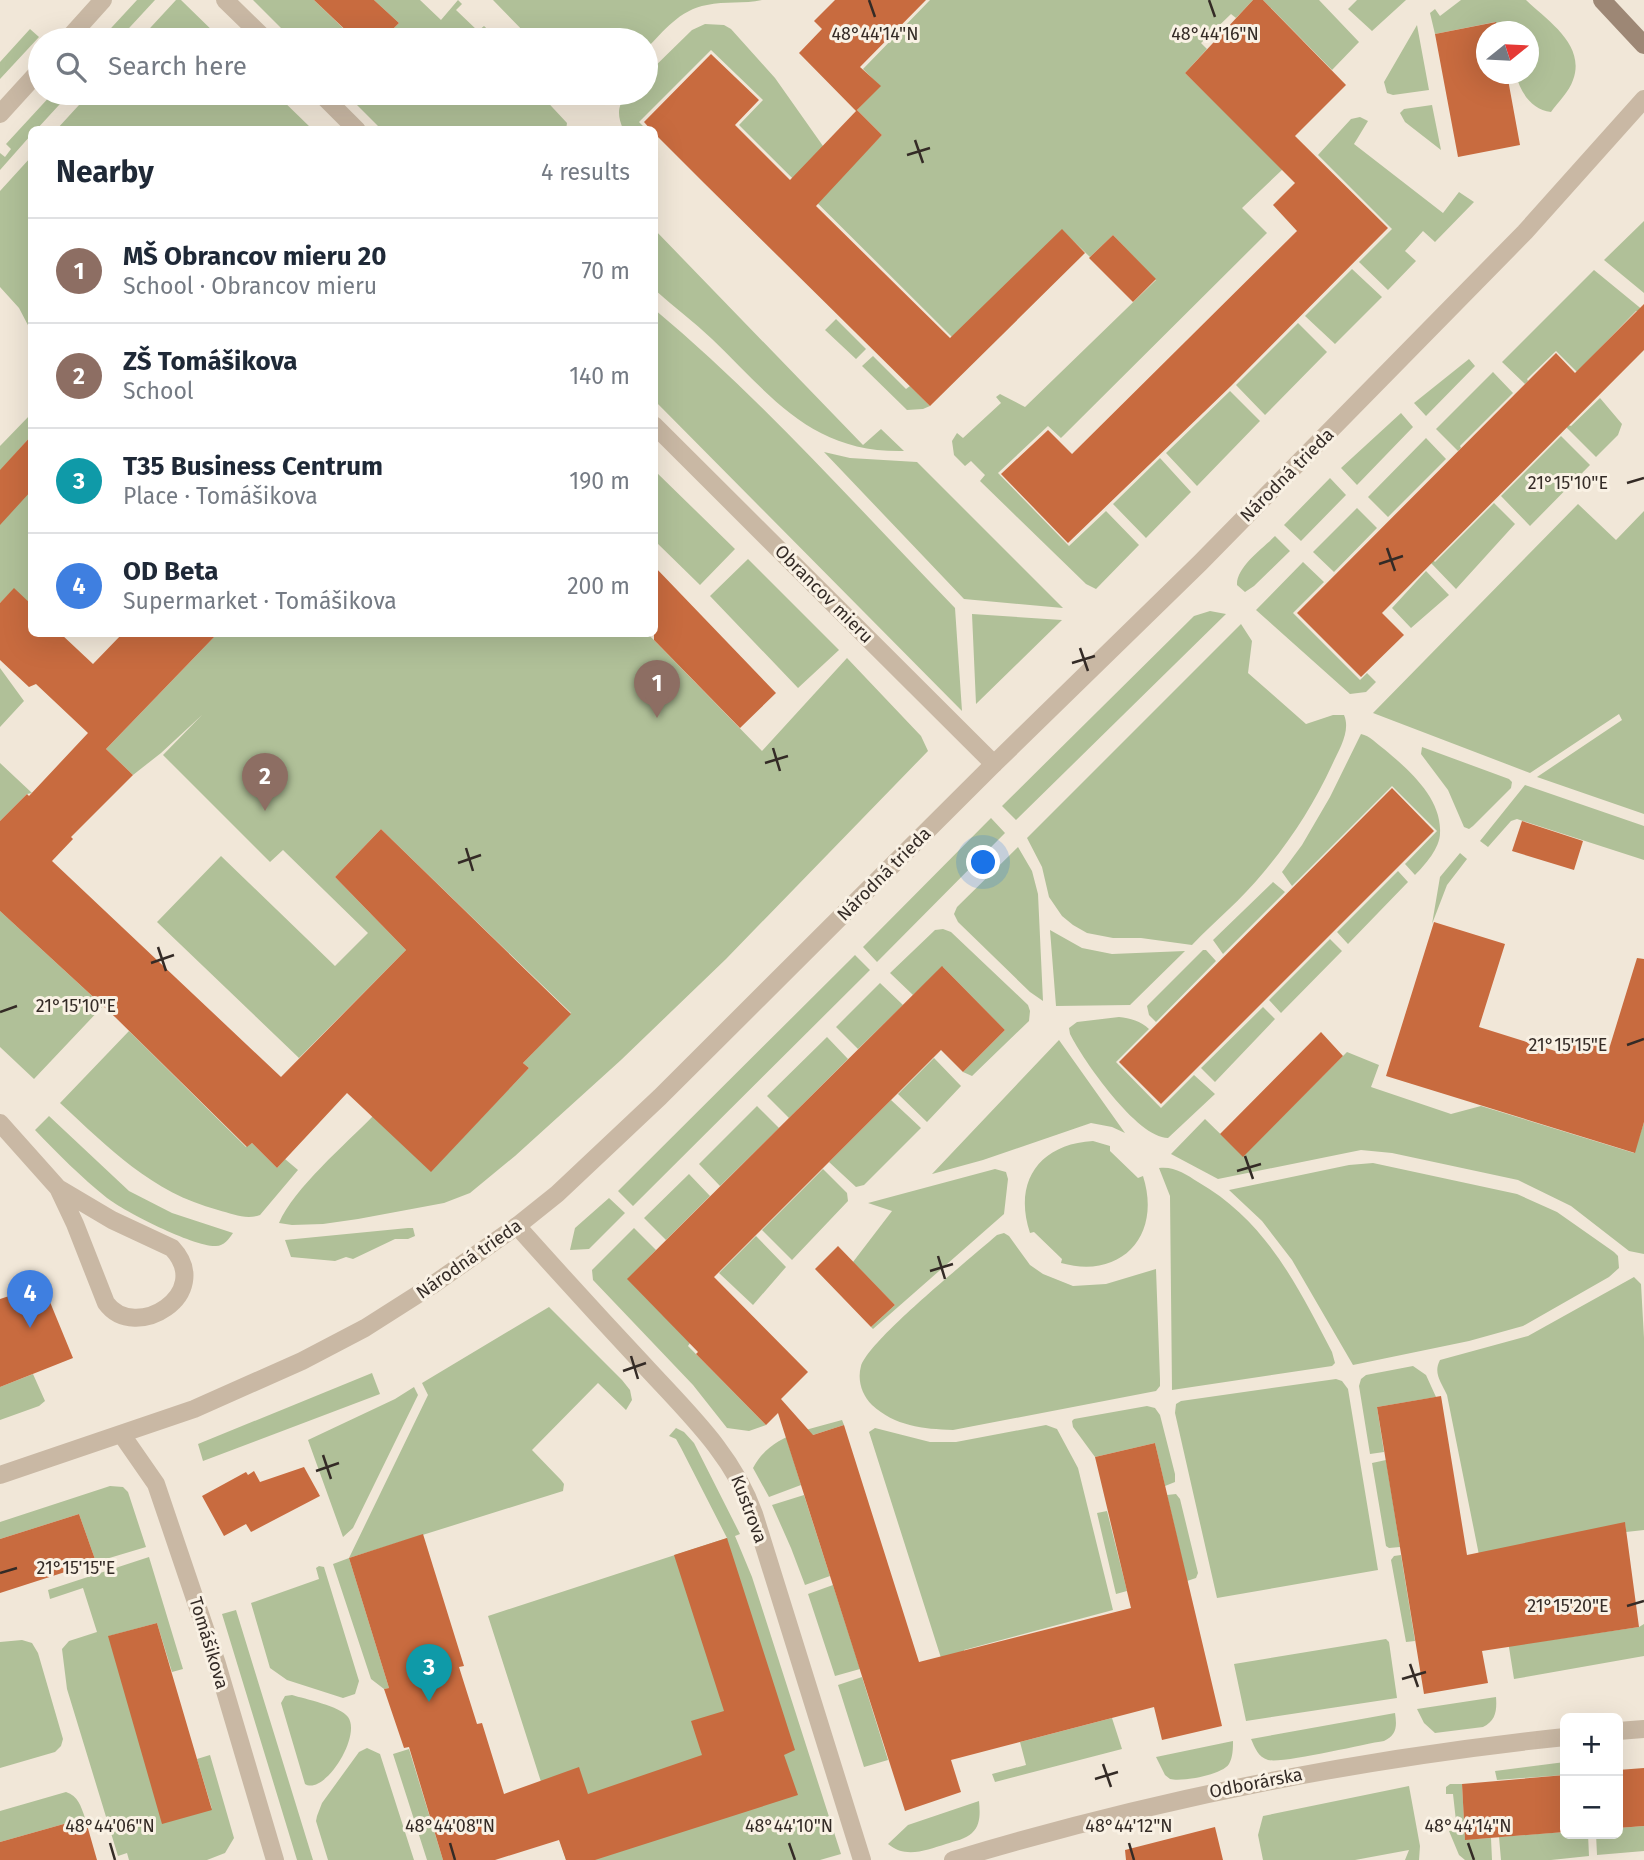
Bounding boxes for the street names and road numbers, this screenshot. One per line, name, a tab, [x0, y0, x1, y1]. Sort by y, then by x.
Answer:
street label: Národná trieda	[1235, 423, 1339, 527]
street label: Obrancov mieru	[770, 540, 878, 648]
street label: Národná trieda	[832, 822, 936, 926]
street label: Národná trieda	[412, 1214, 526, 1304]
street label: Kustrova	[726, 1472, 772, 1546]
street label: Tomášikova	[185, 1594, 233, 1692]
street label: Odborárska	[1208, 1763, 1304, 1803]

